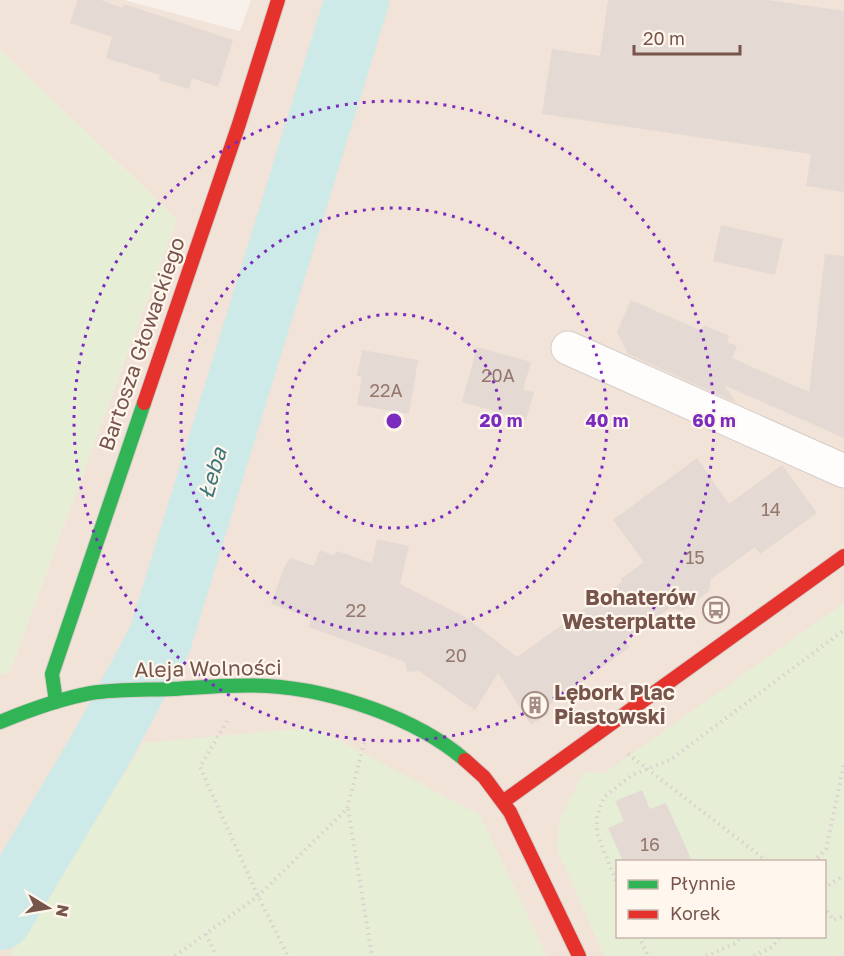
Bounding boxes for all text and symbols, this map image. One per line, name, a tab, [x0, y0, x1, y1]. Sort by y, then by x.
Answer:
scale bar	[634, 18, 740, 56]
text: 20 m	[643, 27, 685, 49]
street label: Bartosza Głowackiego	[92, 234, 190, 454]
house number: 20A	[481, 364, 515, 386]
house number: 22A	[370, 379, 402, 401]
text: 20 m	[480, 409, 522, 431]
text: 40 m	[585, 409, 629, 431]
text: 60 m	[692, 409, 736, 431]
centre of rings	[384, 411, 404, 431]
water label: Łeba	[191, 443, 232, 501]
house number: 14	[761, 498, 781, 520]
house number: 15	[685, 546, 705, 568]
place label: Bohaterów Westerplatte	[562, 584, 697, 634]
bus stop icon: Bohaterów Westerplatte	[701, 595, 731, 625]
house number: 22	[346, 599, 366, 621]
house number: 20	[445, 644, 467, 666]
street label: Aleja Wolności	[134, 654, 282, 682]
place label: Lębork Plac Piastowski	[554, 679, 675, 729]
building icon: Lębork Plac Piastowski	[520, 690, 550, 720]
house number: 16	[640, 833, 660, 855]
legend	[616, 860, 826, 938]
text: Płynnie	[670, 872, 736, 894]
north arrow	[18, 878, 78, 938]
text: Korek	[670, 902, 720, 924]
text: N	[52, 903, 74, 919]

